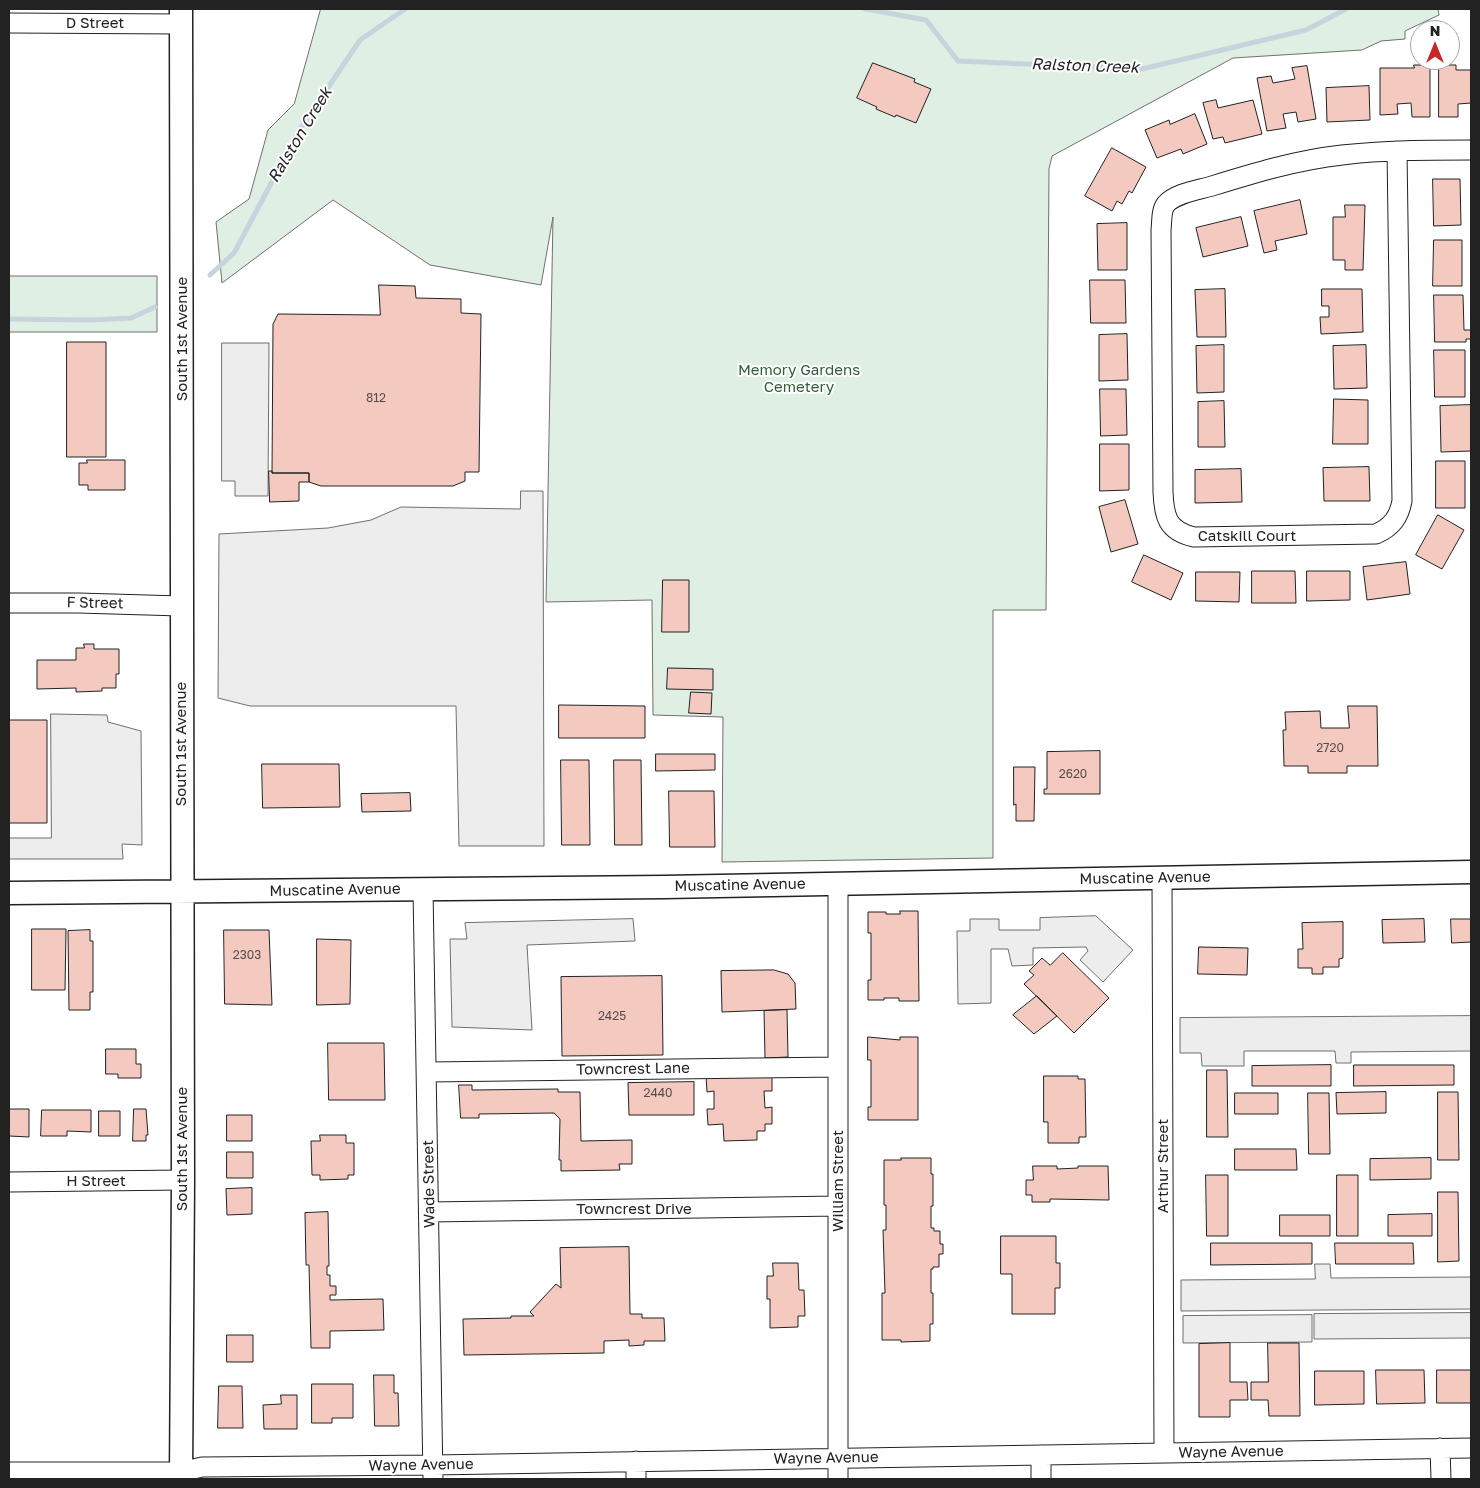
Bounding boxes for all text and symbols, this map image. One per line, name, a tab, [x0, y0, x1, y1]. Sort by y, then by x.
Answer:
street label: D Street	[66, 14, 124, 32]
north arrow	[1410, 20, 1460, 70]
text: N	[1430, 22, 1440, 39]
water label: Ralston Creek	[1031, 55, 1139, 77]
water label: Ralston Creek	[264, 84, 336, 186]
street label: South 1st Avenue	[173, 277, 191, 401]
park label: Memory Gardens Cemetery	[738, 361, 860, 396]
house number: 812	[366, 391, 386, 405]
street label: Catskill Court	[1198, 527, 1296, 545]
street label: F Street	[66, 594, 124, 612]
street label: South 1st Avenue	[172, 682, 190, 806]
house number: 2720	[1316, 741, 1344, 755]
house number: 2620	[1059, 767, 1087, 781]
street label: Muscatine Avenue	[1079, 868, 1211, 888]
street label: Muscatine Avenue	[674, 875, 806, 895]
street label: Muscatine Avenue	[269, 880, 401, 900]
house number: 2303	[233, 948, 261, 962]
house number: 2425	[598, 1009, 626, 1023]
street label: Towncrest Lane	[576, 1059, 690, 1079]
house number: 2440	[643, 1086, 673, 1100]
street label: South 1st Avenue	[173, 1087, 191, 1211]
street label: Arthur Street	[1154, 1119, 1172, 1213]
street label: William Street	[829, 1130, 847, 1232]
street label: Wade Street	[419, 1140, 439, 1228]
street label: H Street	[66, 1172, 126, 1190]
street label: Towncrest Drive	[576, 1200, 692, 1218]
street label: Wayne Avenue	[1178, 1442, 1284, 1462]
street label: Wayne Avenue	[773, 1448, 879, 1468]
street label: Wayne Avenue	[368, 1455, 474, 1475]

